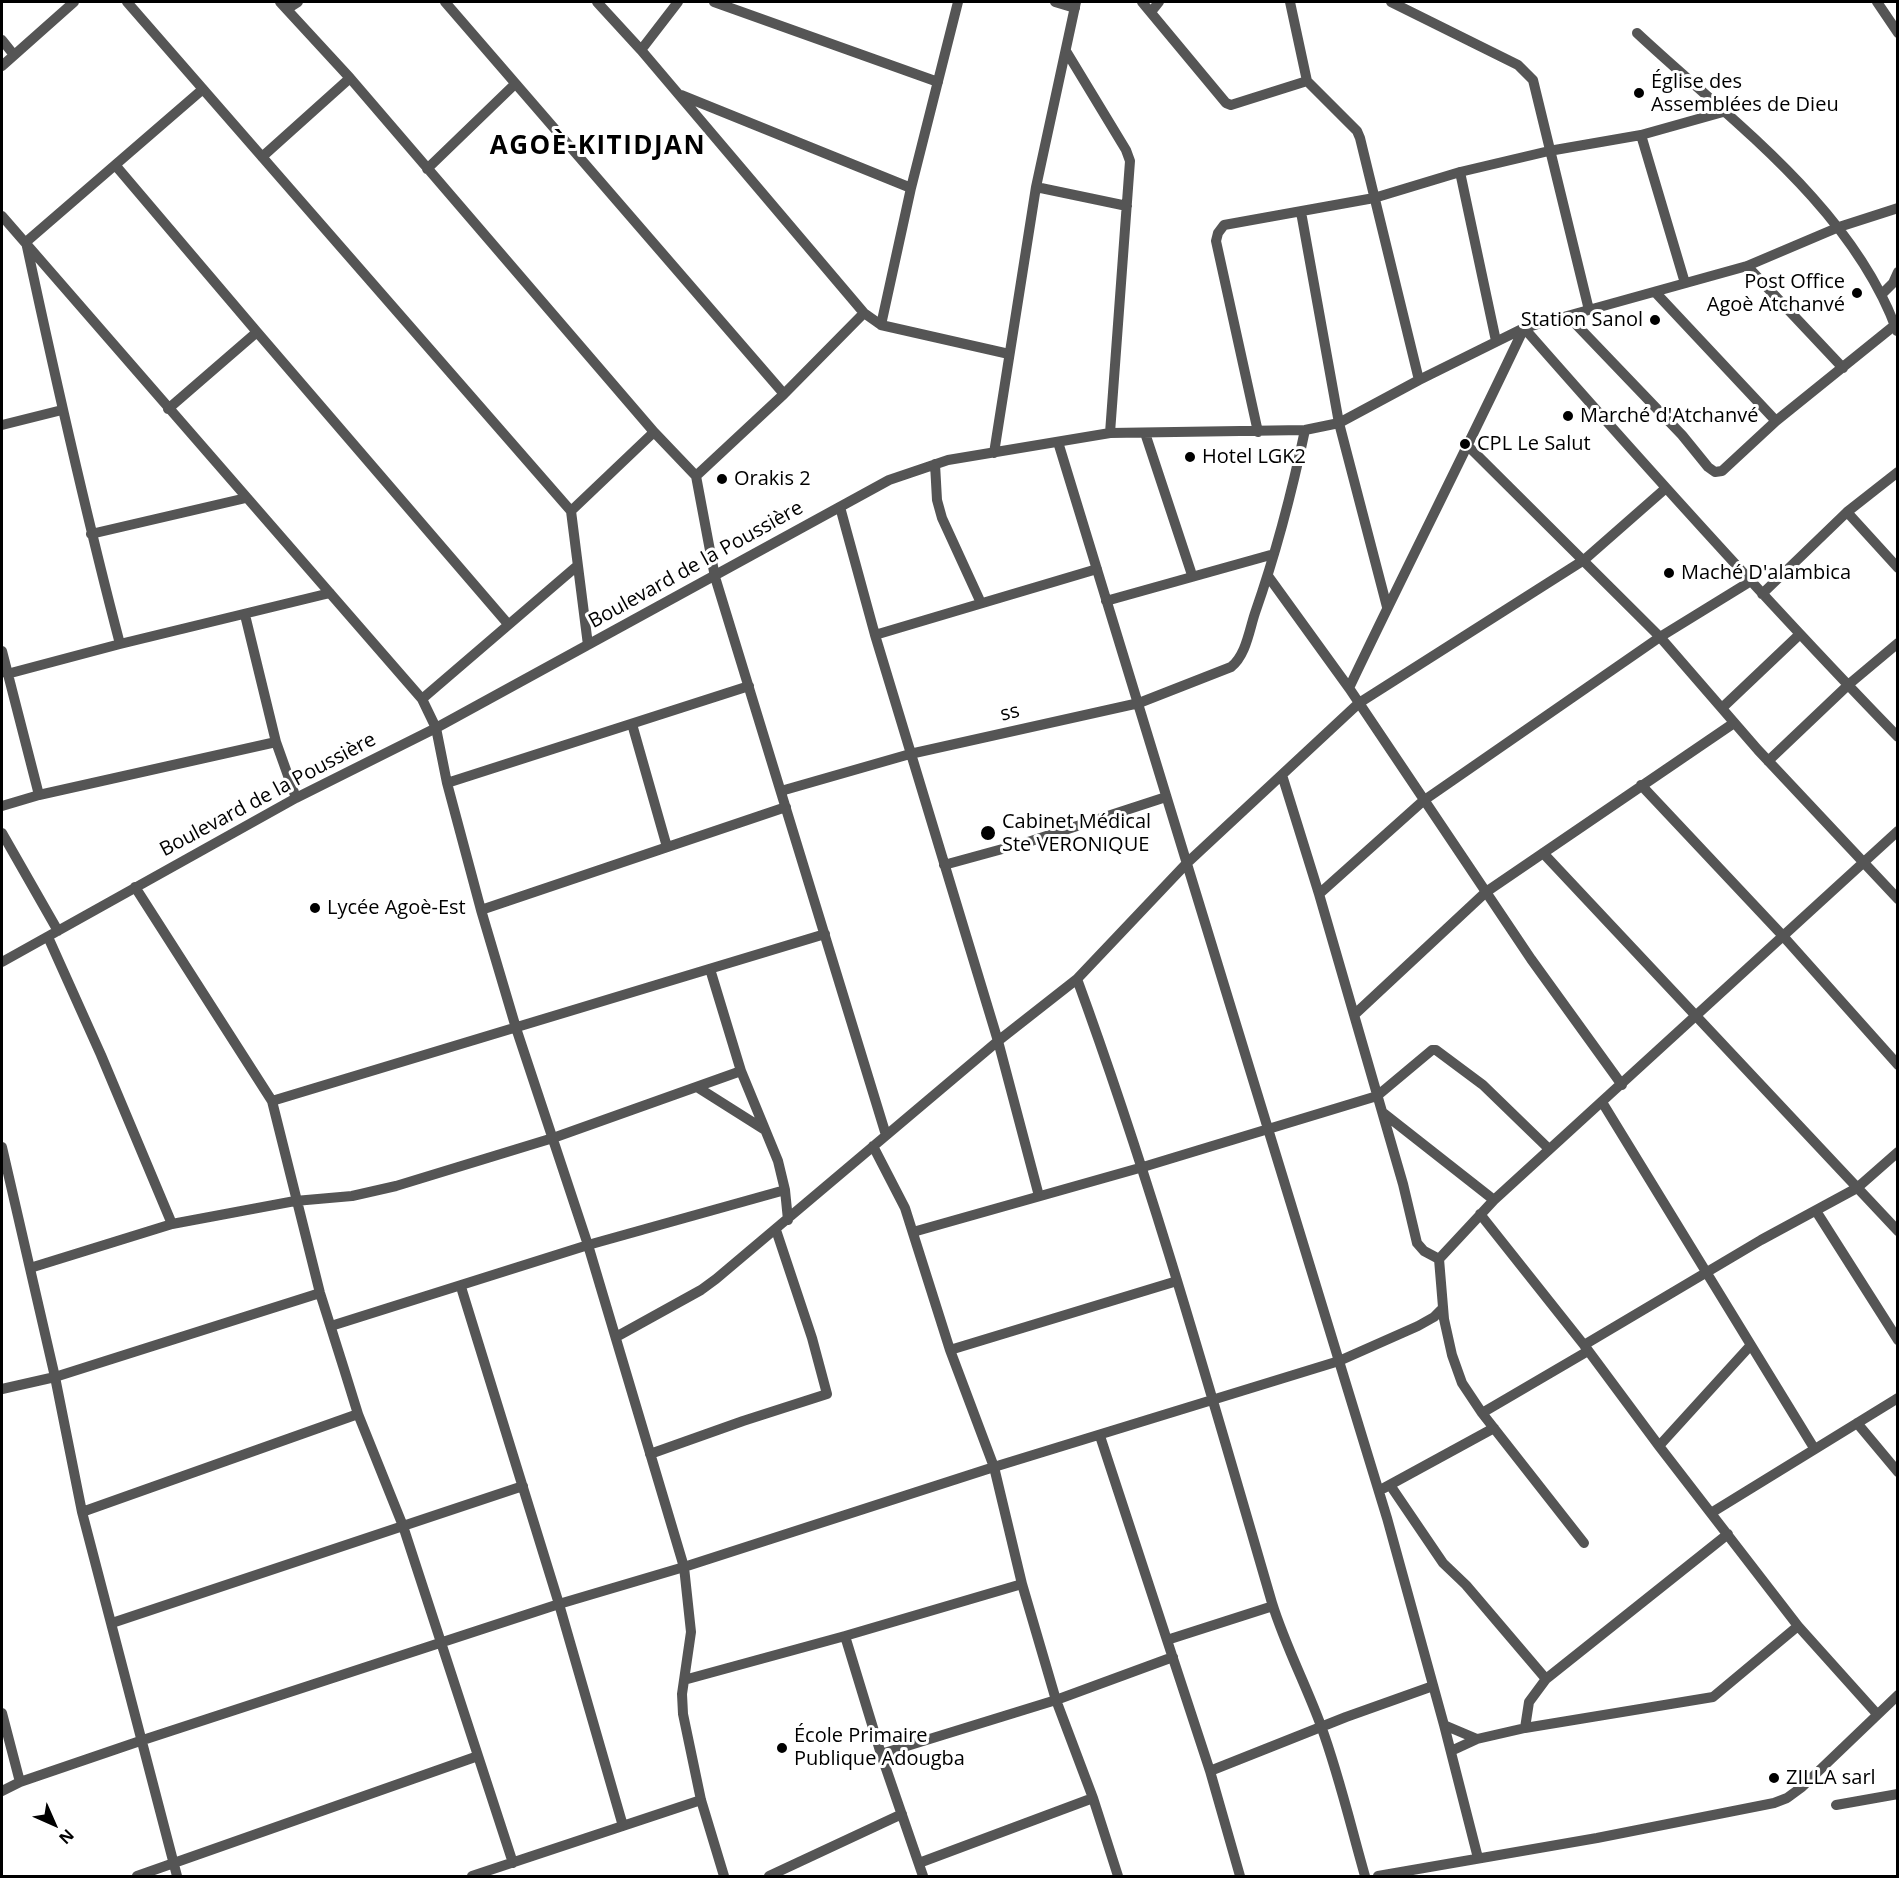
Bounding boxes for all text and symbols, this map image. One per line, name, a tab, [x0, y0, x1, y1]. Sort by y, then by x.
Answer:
place label: Église des Assemblées de Dieu	[1651, 70, 1839, 117]
marker: Église des Assemblées de Dieu	[1632, 86, 1646, 100]
district label: AGOÈ-KITIDJAN	[490, 131, 706, 163]
place label: Post Office Agoè Atchanvé	[1707, 270, 1845, 317]
marker: Post Office Agoè Atchanvé	[1850, 286, 1864, 300]
place label: Station Sanol	[1521, 308, 1643, 332]
marker: Station Sanol	[1648, 313, 1662, 327]
place label: Marché d'Atchanvé	[1580, 404, 1758, 428]
marker: Marché d'Atchanvé	[1561, 409, 1575, 423]
place label: CPL Le Salut	[1477, 432, 1591, 456]
marker: CPL Le Salut	[1458, 437, 1472, 451]
place label: Hotel LGK2	[1202, 445, 1306, 469]
marker: Hotel LGK2	[1183, 450, 1197, 464]
place label: Orakis 2	[734, 467, 811, 491]
marker: Orakis 2	[715, 472, 729, 486]
street label: Boulevard de la Poussière	[585, 496, 807, 634]
place label: Maché D'alambica	[1681, 561, 1851, 585]
marker: Maché D'alambica	[1662, 566, 1676, 580]
street label: ss	[998, 699, 1022, 727]
street label: Boulevard de la Poussière	[156, 728, 380, 862]
place label: Cabinet Médical Ste VERONIQUE	[1002, 810, 1151, 857]
marker: Cabinet Médical Ste VERONIQUE	[979, 824, 997, 842]
place label: Lycée Agoè-Est	[327, 896, 466, 920]
marker: Lycée Agoè-Est	[308, 901, 322, 915]
place label: École Primaire Publique Adougba	[794, 1724, 965, 1771]
marker: École Primaire Publique Adougba	[775, 1741, 789, 1755]
place label: ZILLA sarl	[1786, 1766, 1876, 1790]
marker: ZILLA sarl	[1767, 1771, 1781, 1785]
north arrow	[24, 1794, 84, 1854]
text: N	[54, 1824, 79, 1849]

